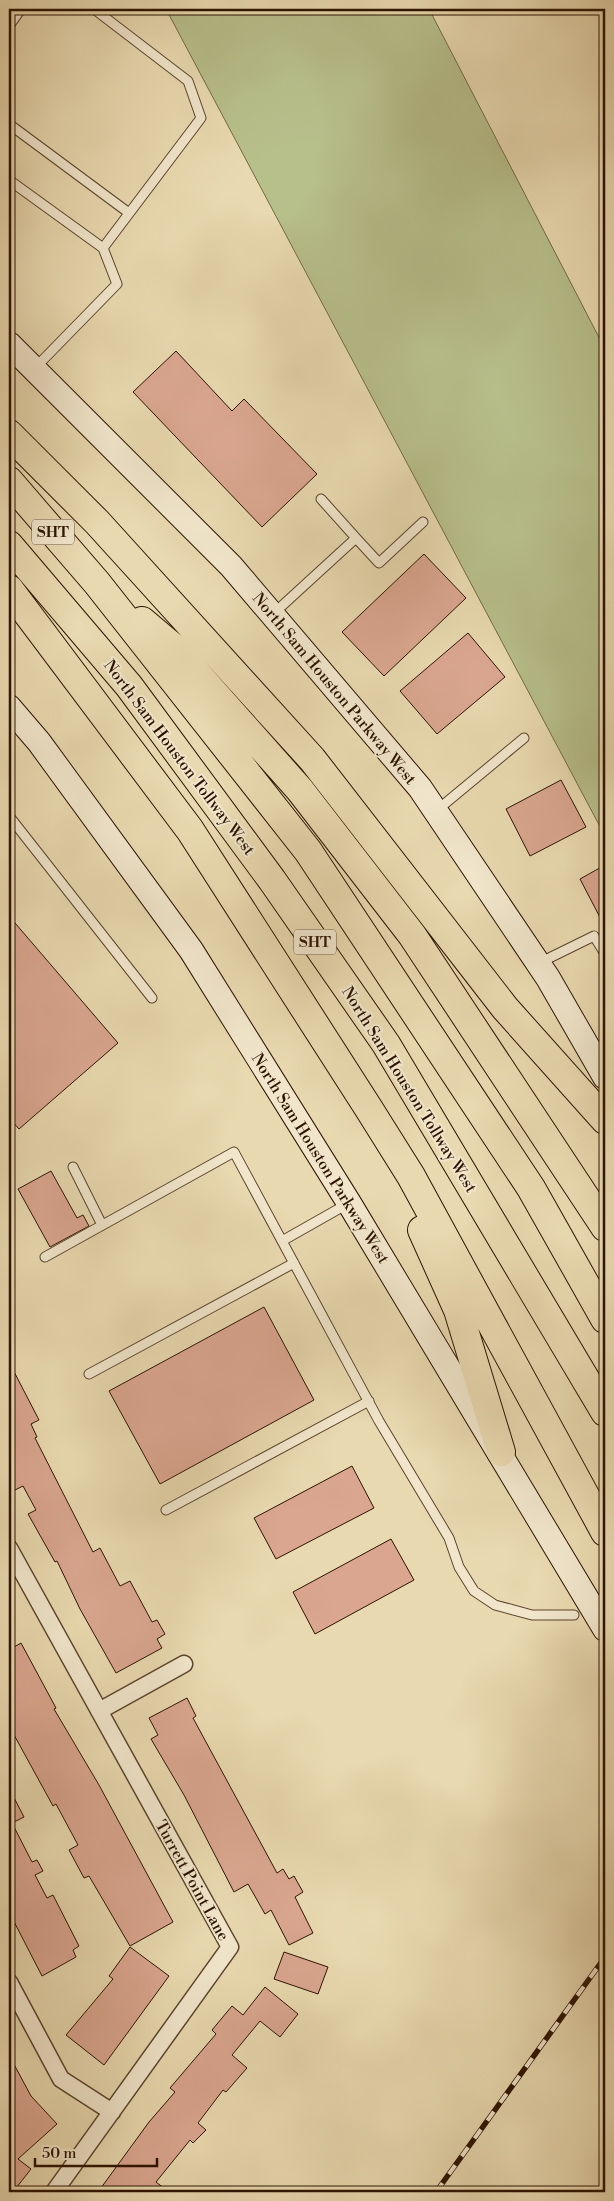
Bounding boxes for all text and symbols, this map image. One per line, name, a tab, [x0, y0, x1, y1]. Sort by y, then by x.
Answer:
road number: SHT	[32, 520, 74, 544]
street label: North Sam Houston Parkway West	[248, 589, 421, 789]
street label: North Sam Houston Tollway West	[99, 656, 259, 860]
road number: SHT	[294, 930, 336, 954]
street label: North Sam Houston Tollway West	[337, 983, 481, 1197]
street label: North Sam Houston Parkway West	[247, 1050, 394, 1268]
street label: Turrett Point Lane	[151, 1817, 234, 1944]
scale bar	[35, 2136, 158, 2168]
text: 50 m	[42, 2144, 76, 2163]

